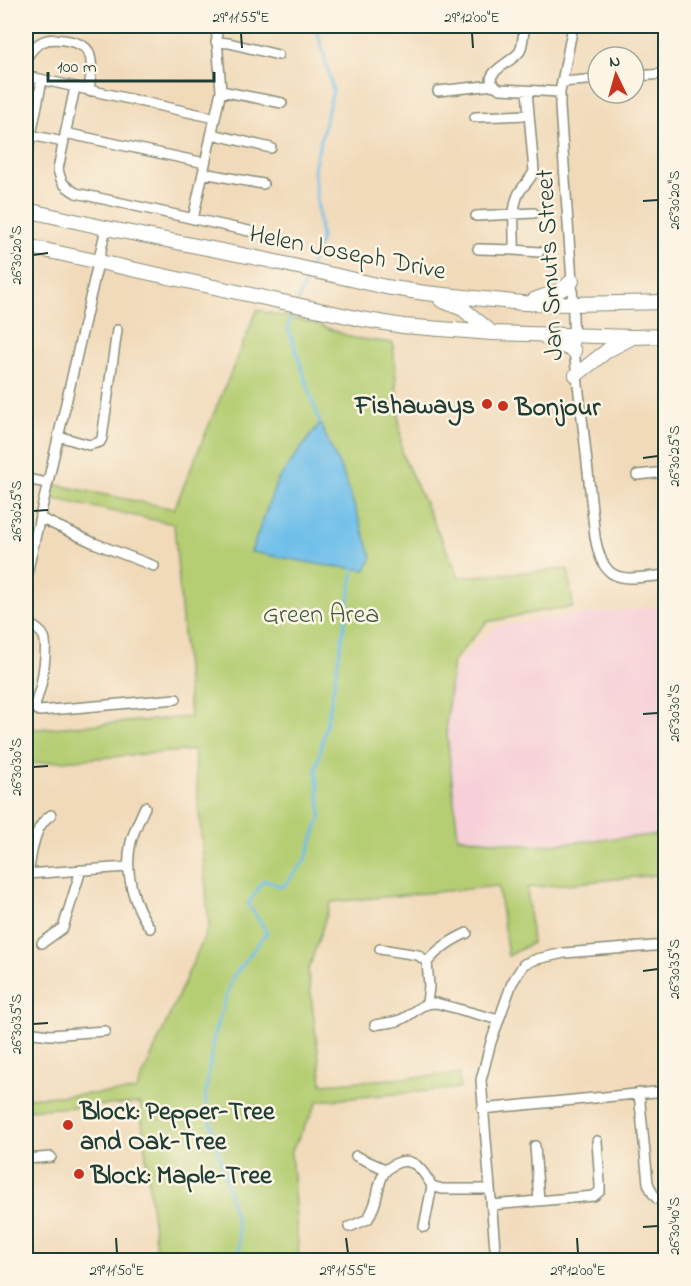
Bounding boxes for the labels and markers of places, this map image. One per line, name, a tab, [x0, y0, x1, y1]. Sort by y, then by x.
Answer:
place label: Fishaways	[353, 388, 475, 426]
place label: Bonjour	[514, 390, 601, 428]
marker: Fishaways	[480, 397, 494, 411]
marker: Bonjour	[496, 399, 510, 413]
place label: Block: Pepper-Tree and Oak-Tree	[79, 1094, 276, 1162]
marker: Block: Pepper-Tree and Oak-Tree	[61, 1118, 75, 1132]
place label: Block: Maple-Tree	[90, 1158, 273, 1196]
marker: Block: Maple-Tree	[72, 1167, 86, 1181]

